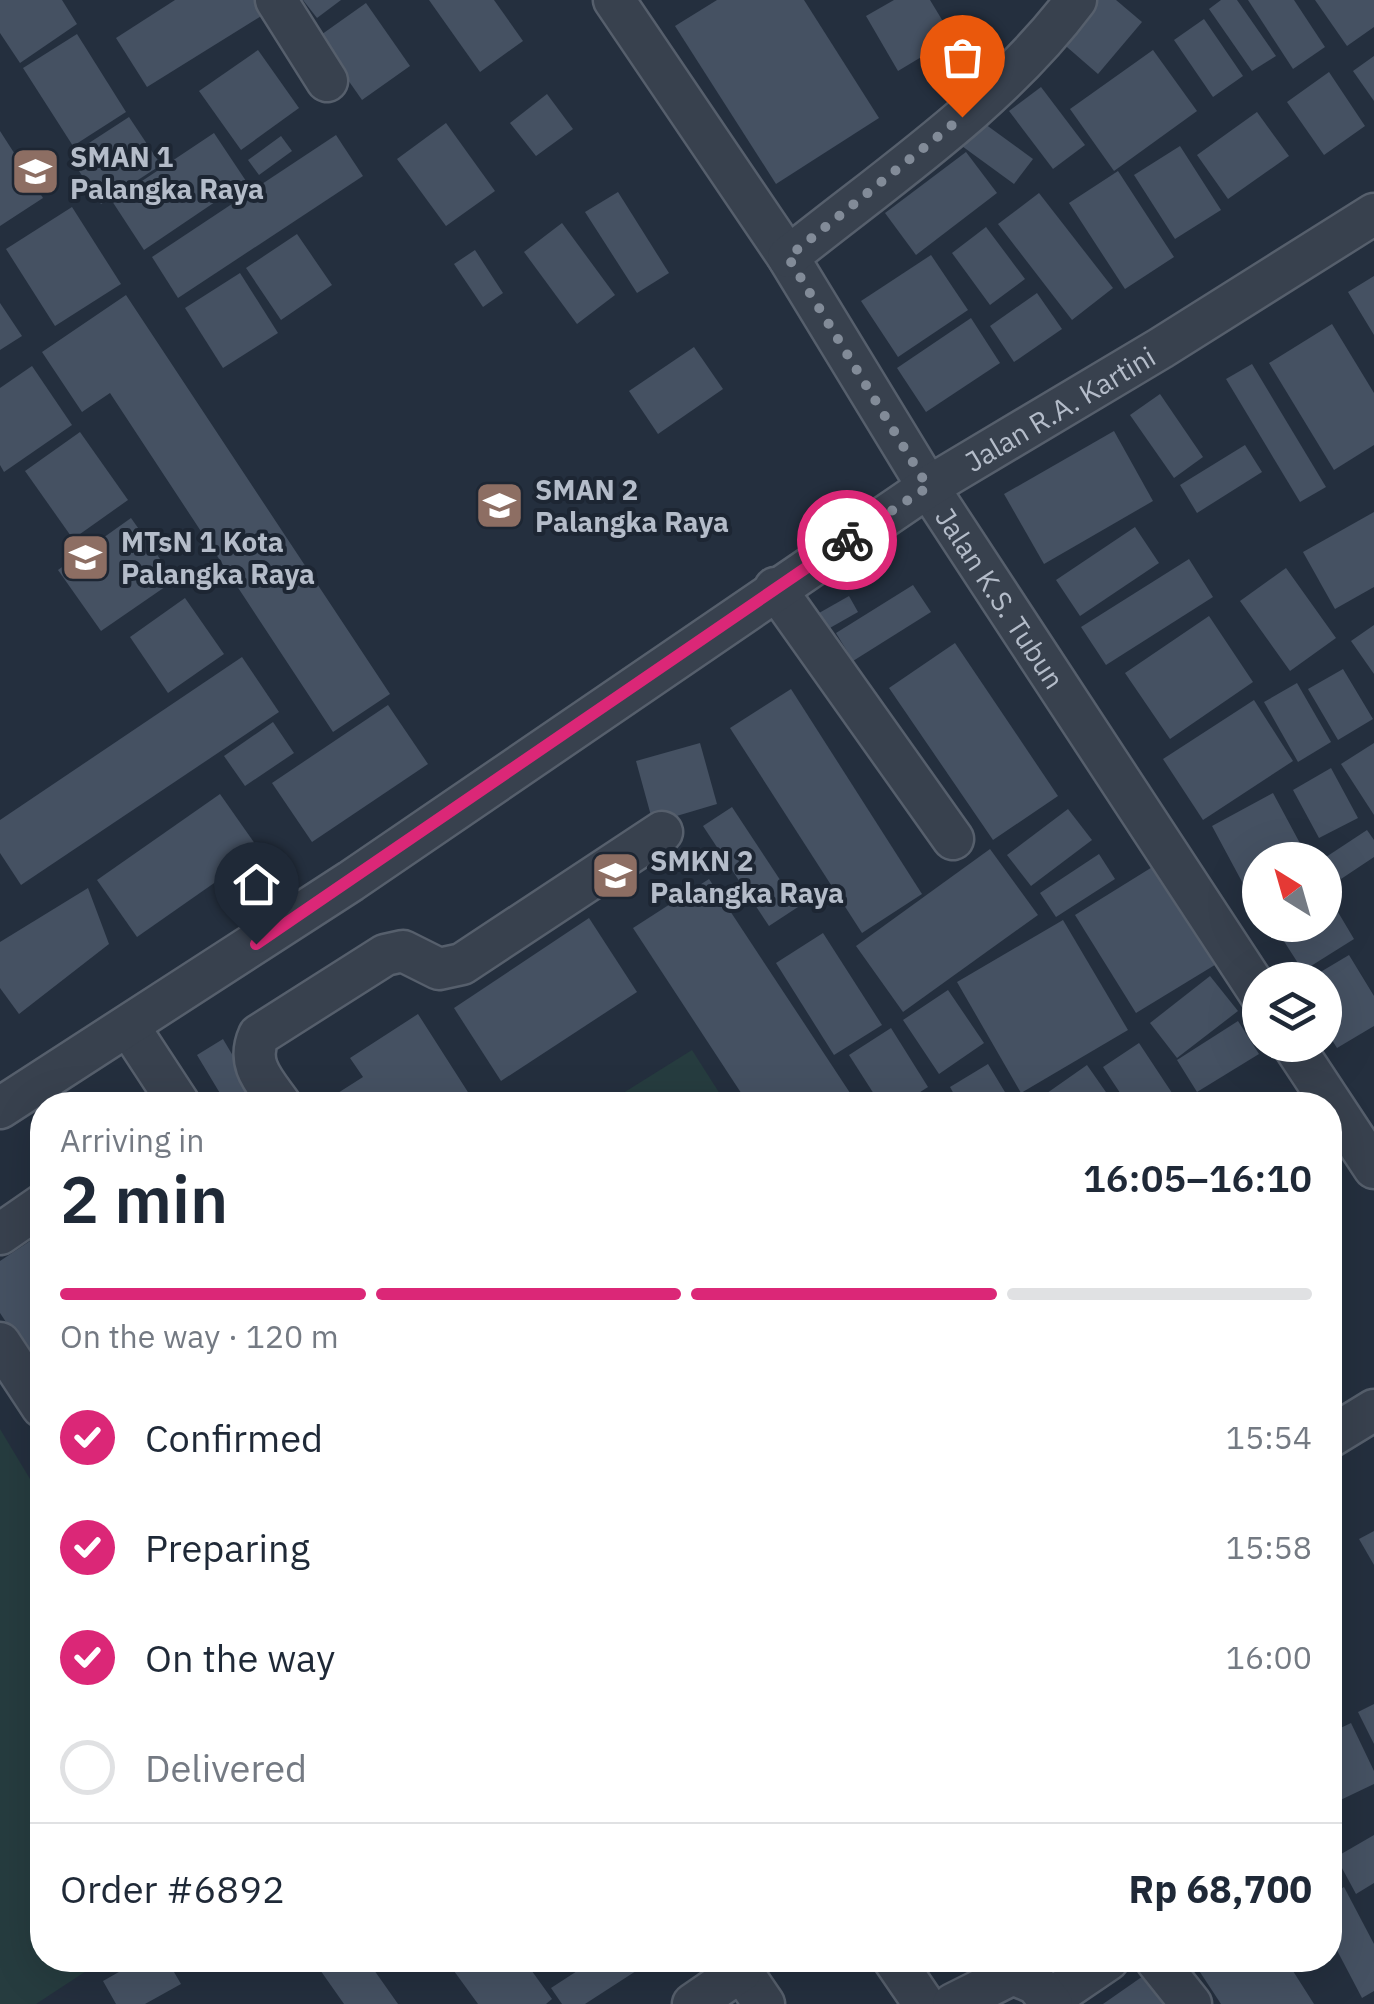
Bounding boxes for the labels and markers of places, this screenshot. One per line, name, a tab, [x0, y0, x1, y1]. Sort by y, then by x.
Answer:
pin	[920, 15, 1005, 118]
place label: SMAN 1 Palangka Raya	[70, 138, 264, 207]
school or university icon: SMAN 1 Palangka Raya	[9, 146, 61, 198]
place label: SMAN 2 Palangka Raya	[535, 471, 729, 540]
school or university icon: SMAN 2 Palangka Raya	[474, 479, 526, 531]
place label: MTsN 1 Kota Palangka Raya	[121, 523, 315, 592]
school or university icon: MTsN 1 Kota Palangka Raya	[60, 531, 112, 583]
pin	[214, 842, 299, 945]
place label: SMKN 2 Palangka Raya	[650, 842, 844, 911]
school or university icon: SMKN 2 Palangka Raya	[589, 850, 641, 902]

